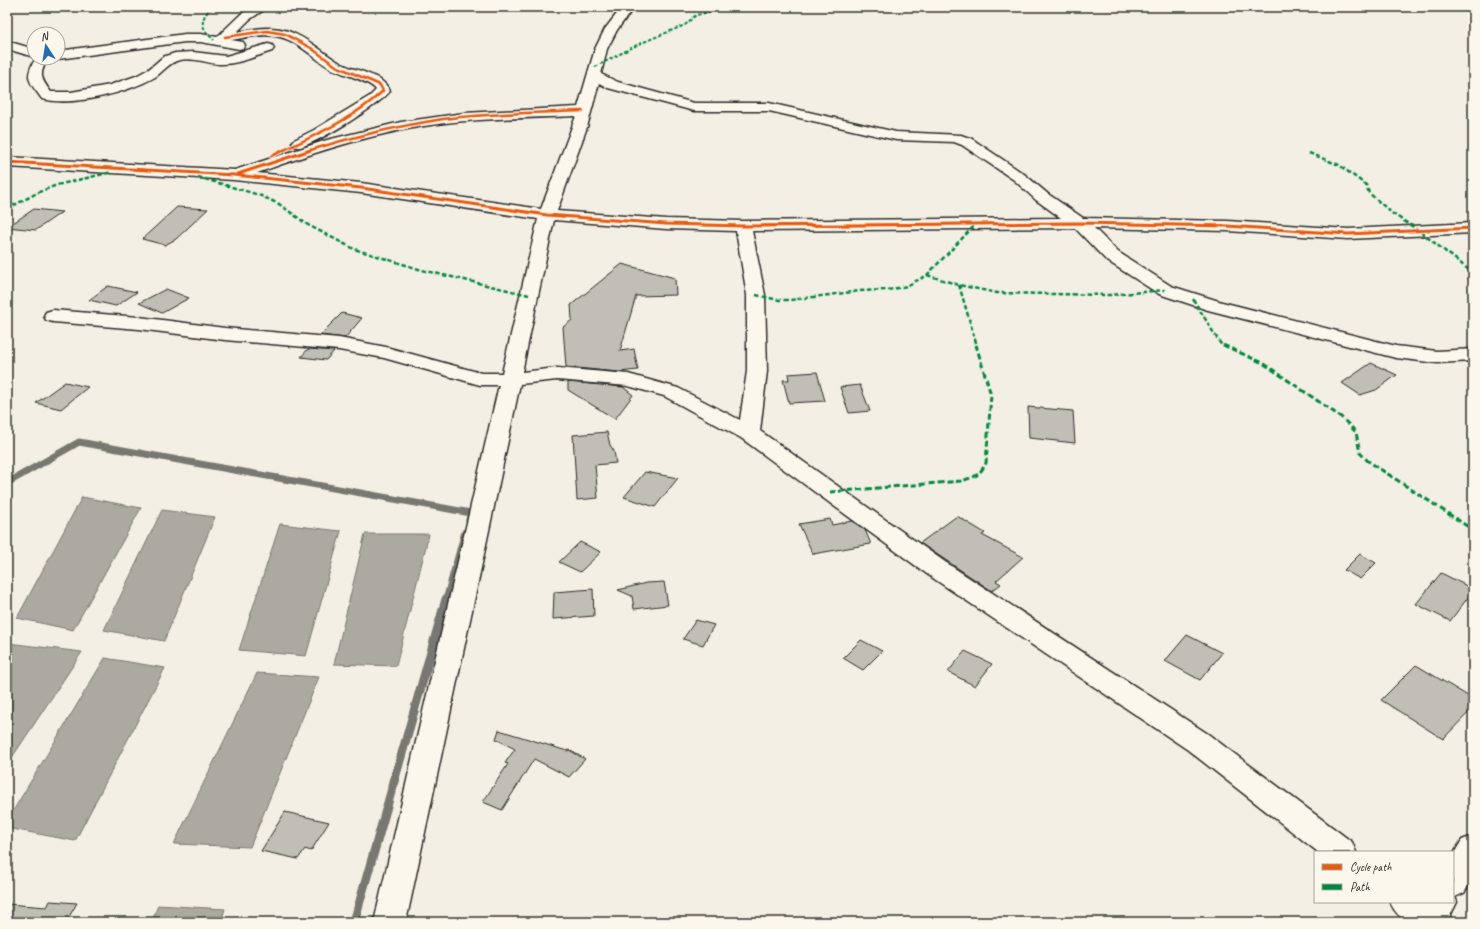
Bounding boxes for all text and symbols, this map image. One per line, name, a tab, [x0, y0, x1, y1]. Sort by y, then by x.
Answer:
north arrow	[26, 26, 66, 66]
text: N	[39, 28, 51, 44]
legend	[1314, 851, 1454, 903]
text: Cycle path	[1350, 859, 1392, 875]
text: Path	[1350, 879, 1370, 895]

